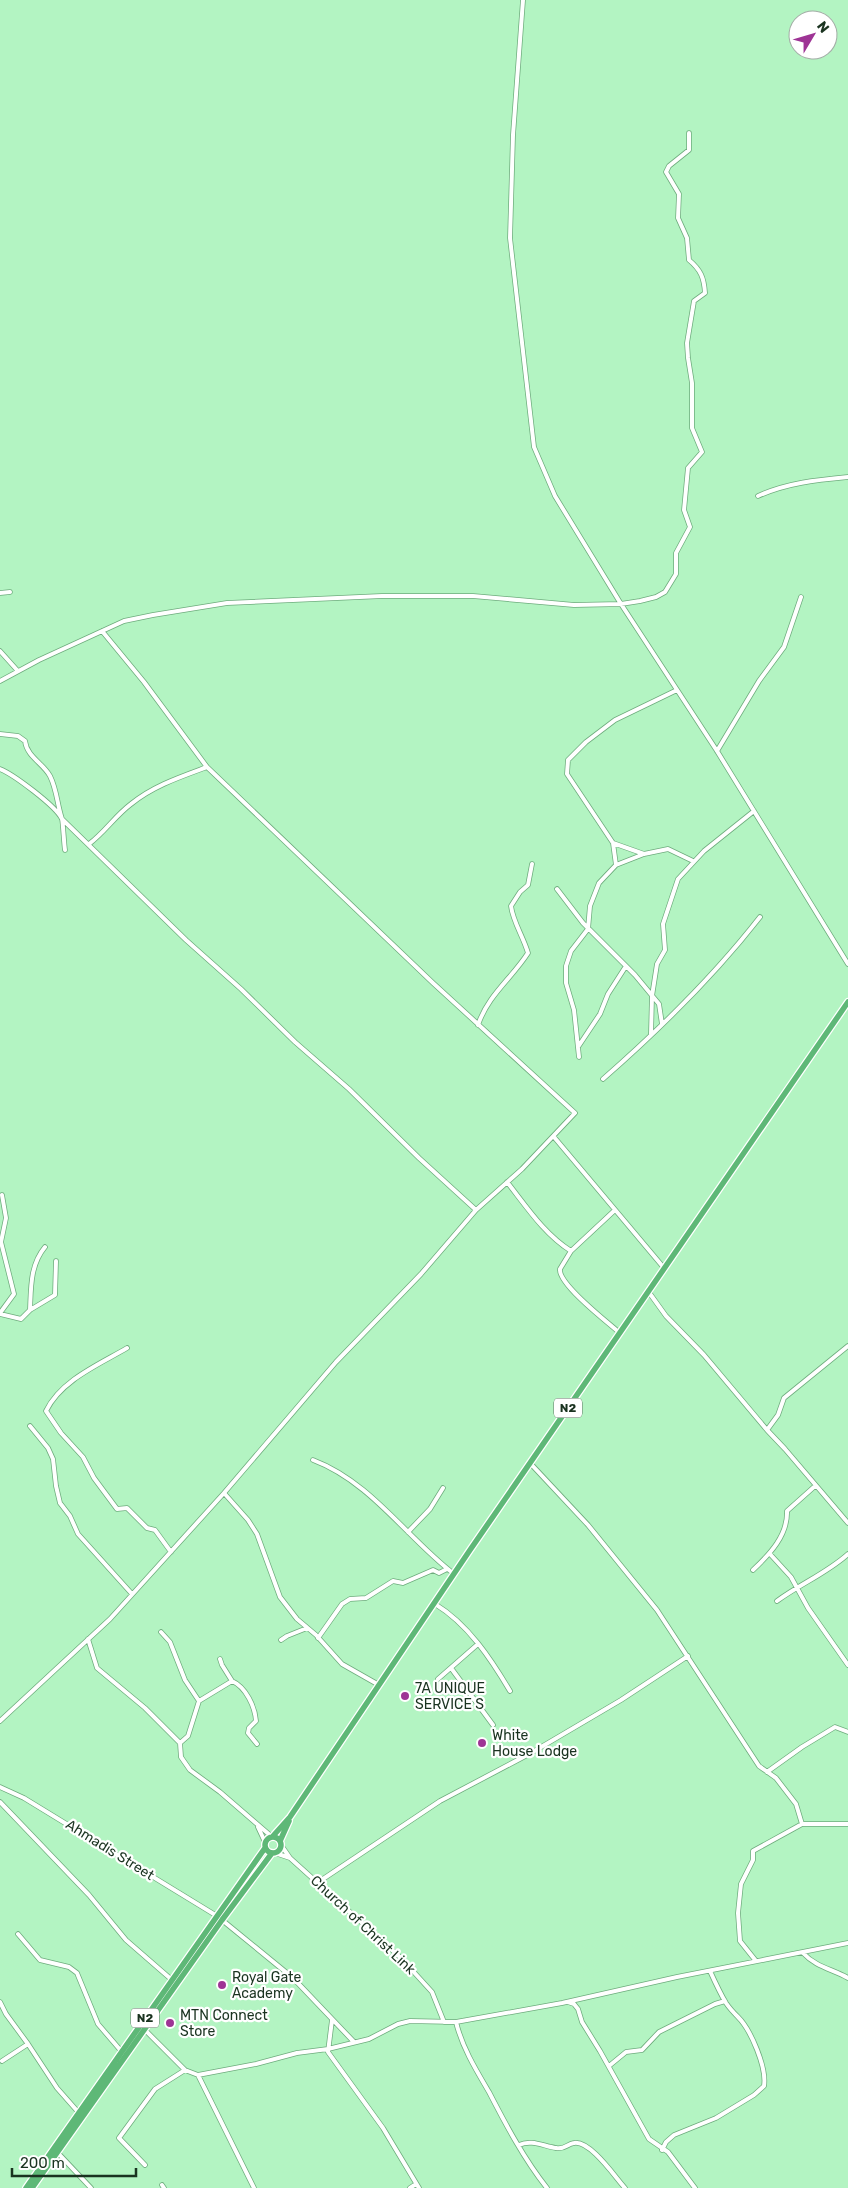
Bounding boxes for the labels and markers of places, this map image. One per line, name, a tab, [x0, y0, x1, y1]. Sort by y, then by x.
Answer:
place label: 7A UNIQUE SERVICE S	[415, 1680, 485, 1713]
marker: 7A UNIQUE SERVICE S	[399, 1690, 411, 1702]
place label: White House Lodge	[492, 1727, 577, 1760]
marker: White House Lodge	[476, 1737, 488, 1749]
place label: Royal Gate Academy	[232, 1969, 302, 2002]
marker: Royal Gate Academy	[216, 1979, 228, 1991]
place label: MTN Connect Store	[180, 2007, 268, 2040]
marker: MTN Connect Store	[164, 2017, 176, 2029]

